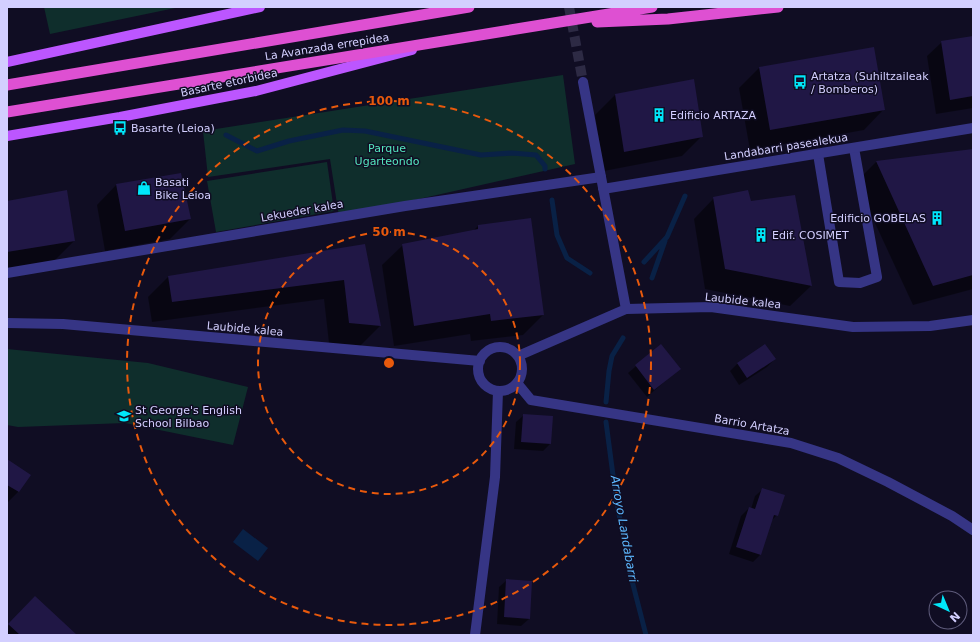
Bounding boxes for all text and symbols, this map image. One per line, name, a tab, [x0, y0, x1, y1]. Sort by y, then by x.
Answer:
street label: La Avanzada errepidea	[264, 31, 390, 63]
street label: Basarte etorbidea	[179, 66, 279, 100]
place label: Artatza (Suhiltzaileak / Bomberos)	[811, 70, 929, 96]
bus stop icon: Artatza (Suhiltzaileak / Bomberos)	[792, 74, 808, 90]
text: 100 m	[368, 94, 410, 108]
building icon: Edificio ARTAZA	[651, 107, 667, 123]
place label: Edificio ARTAZA	[670, 109, 757, 122]
bus stop icon: Basarte (Leioa)	[112, 120, 128, 136]
place label: Basarte (Leioa)	[131, 122, 215, 135]
street label: Landabarri pasealekua	[723, 131, 849, 163]
park label: Parque Ugarteondo	[355, 142, 420, 168]
place label: Basati Bike Leioa	[155, 176, 211, 202]
shop icon: Basati Bike Leioa	[136, 180, 152, 196]
street label: Lekueder kalea	[260, 197, 344, 225]
building icon: Edificio GOBELAS	[929, 210, 945, 226]
place label: Edificio GOBELAS	[830, 212, 926, 225]
text: 50 m	[372, 225, 406, 239]
building icon: Edif. COSIMET	[753, 227, 769, 243]
place label: Edif. COSIMET	[772, 229, 849, 242]
street label: Laubide kalea	[704, 291, 782, 311]
street label: Laubide kalea	[206, 319, 284, 339]
centre of rings	[382, 356, 396, 370]
place label: St George's English School Bilbao	[135, 404, 242, 430]
school or university icon: St George's English School Bilbao	[116, 408, 132, 424]
street label: Barrio Artatza	[713, 412, 791, 438]
water label: Arroyo Landabarri	[608, 473, 640, 584]
north arrow	[928, 590, 968, 630]
text: N	[947, 609, 962, 625]

